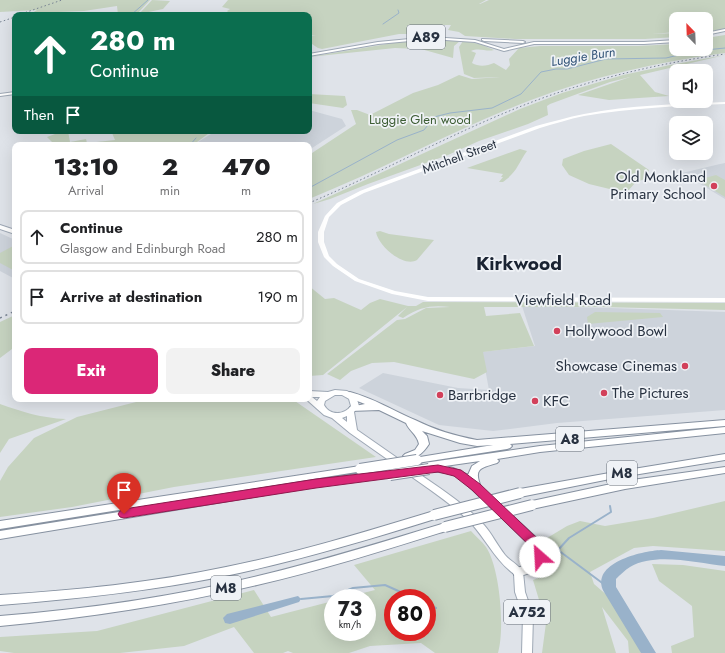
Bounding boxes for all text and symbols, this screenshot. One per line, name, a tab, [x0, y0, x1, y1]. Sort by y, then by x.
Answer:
north arrow	[669, 12, 713, 56]
map controls	[669, 12, 713, 160]
text: 280 m	[90, 20, 176, 61]
road number: A89	[407, 25, 445, 49]
icon: ahead	[24, 28, 76, 80]
water label: Luggie Burn	[550, 42, 617, 71]
text: Continue	[90, 58, 159, 84]
button: sound	[669, 64, 713, 108]
text: Then	[24, 104, 54, 126]
icon: arrive	[62, 104, 84, 126]
park label: Luggie Glen wood	[369, 110, 471, 129]
button: layers	[669, 116, 713, 160]
street label: Mitchell Street	[419, 134, 500, 179]
text: 13:10	[53, 149, 118, 184]
text: 2	[162, 149, 178, 184]
text: 470	[222, 149, 271, 184]
place label: Old Monkland Primary School	[610, 166, 706, 205]
text: Arrival	[68, 181, 104, 200]
text: min	[160, 181, 180, 200]
text: m	[241, 181, 251, 200]
marker: Old Monkland Primary School	[709, 181, 719, 191]
text: Continue	[60, 217, 123, 239]
icon: ahead	[26, 226, 48, 248]
text: 280 m	[256, 226, 298, 248]
text: Glasgow and Edinburgh Road	[60, 239, 225, 258]
district label: Kirkwood	[476, 250, 562, 277]
icon: arrive	[26, 286, 48, 308]
text: Arrive at destination	[60, 286, 202, 308]
text: 190 m	[257, 286, 298, 308]
street label: Viewfield Road	[515, 289, 611, 311]
place label: Hollywood Bowl	[565, 320, 667, 342]
marker: Hollywood Bowl	[552, 326, 562, 336]
button: Exit	[24, 348, 158, 394]
button: Share	[166, 348, 300, 394]
place label: Showcase Cinemas	[556, 355, 677, 377]
marker: Showcase Cinemas	[680, 361, 690, 371]
place label: The Pictures	[612, 382, 689, 404]
place label: Barrbridge	[448, 384, 517, 406]
marker: The Pictures	[599, 388, 609, 398]
marker: Barrbridge	[435, 390, 445, 400]
place label: KFC	[543, 390, 569, 412]
marker: KFC	[530, 396, 540, 406]
road number: A8	[556, 427, 584, 451]
road number: M8	[607, 461, 637, 485]
pin	[107, 473, 141, 514]
icon: arrive	[113, 479, 135, 501]
position arrow	[519, 536, 561, 578]
road number: M8	[211, 576, 241, 600]
speed limit sign: 80	[384, 589, 436, 641]
text: 73	[338, 595, 362, 624]
road number: A752	[504, 600, 550, 624]
text: km/h	[339, 617, 361, 632]

